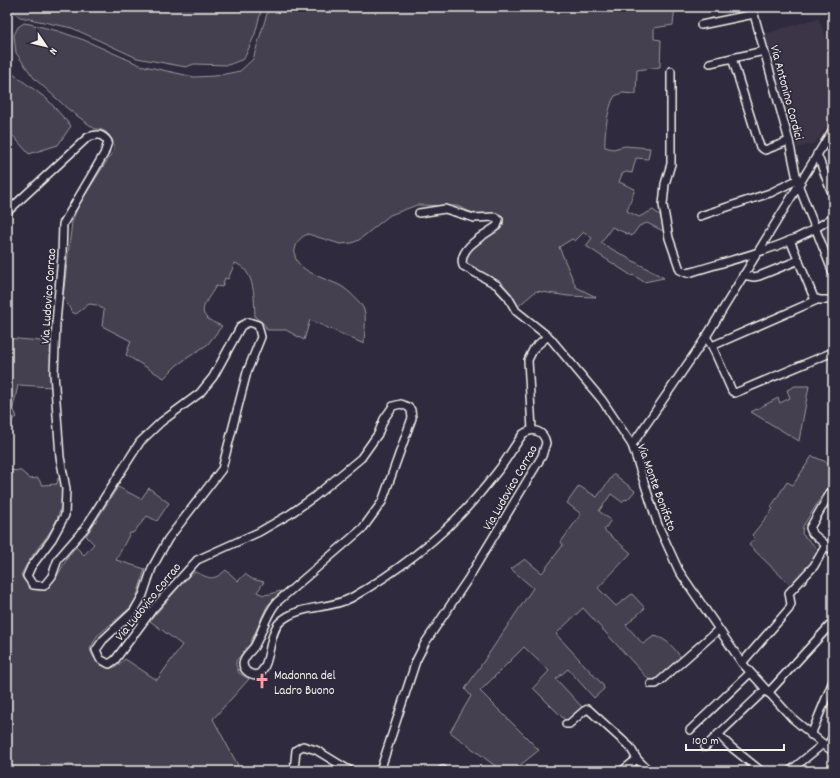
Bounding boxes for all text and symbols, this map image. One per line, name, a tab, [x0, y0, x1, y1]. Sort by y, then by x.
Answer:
north arrow	[26, 26, 66, 66]
street label: Via Antonino Cordici	[764, 43, 808, 143]
text: N	[44, 44, 61, 58]
street label: Via Ludovico Corrao	[37, 247, 62, 345]
street label: Via Monte Bonifato	[631, 441, 680, 535]
street label: Via Ludovico Corrao	[479, 442, 544, 535]
street label: Via Ludovico Corrao	[111, 559, 187, 646]
place label: Madonna del Ladro Buono	[274, 667, 336, 701]
church icon: Madonna del Ladro Buono	[253, 672, 271, 690]
scale bar	[686, 726, 784, 752]
text: 100 m	[692, 733, 719, 750]

